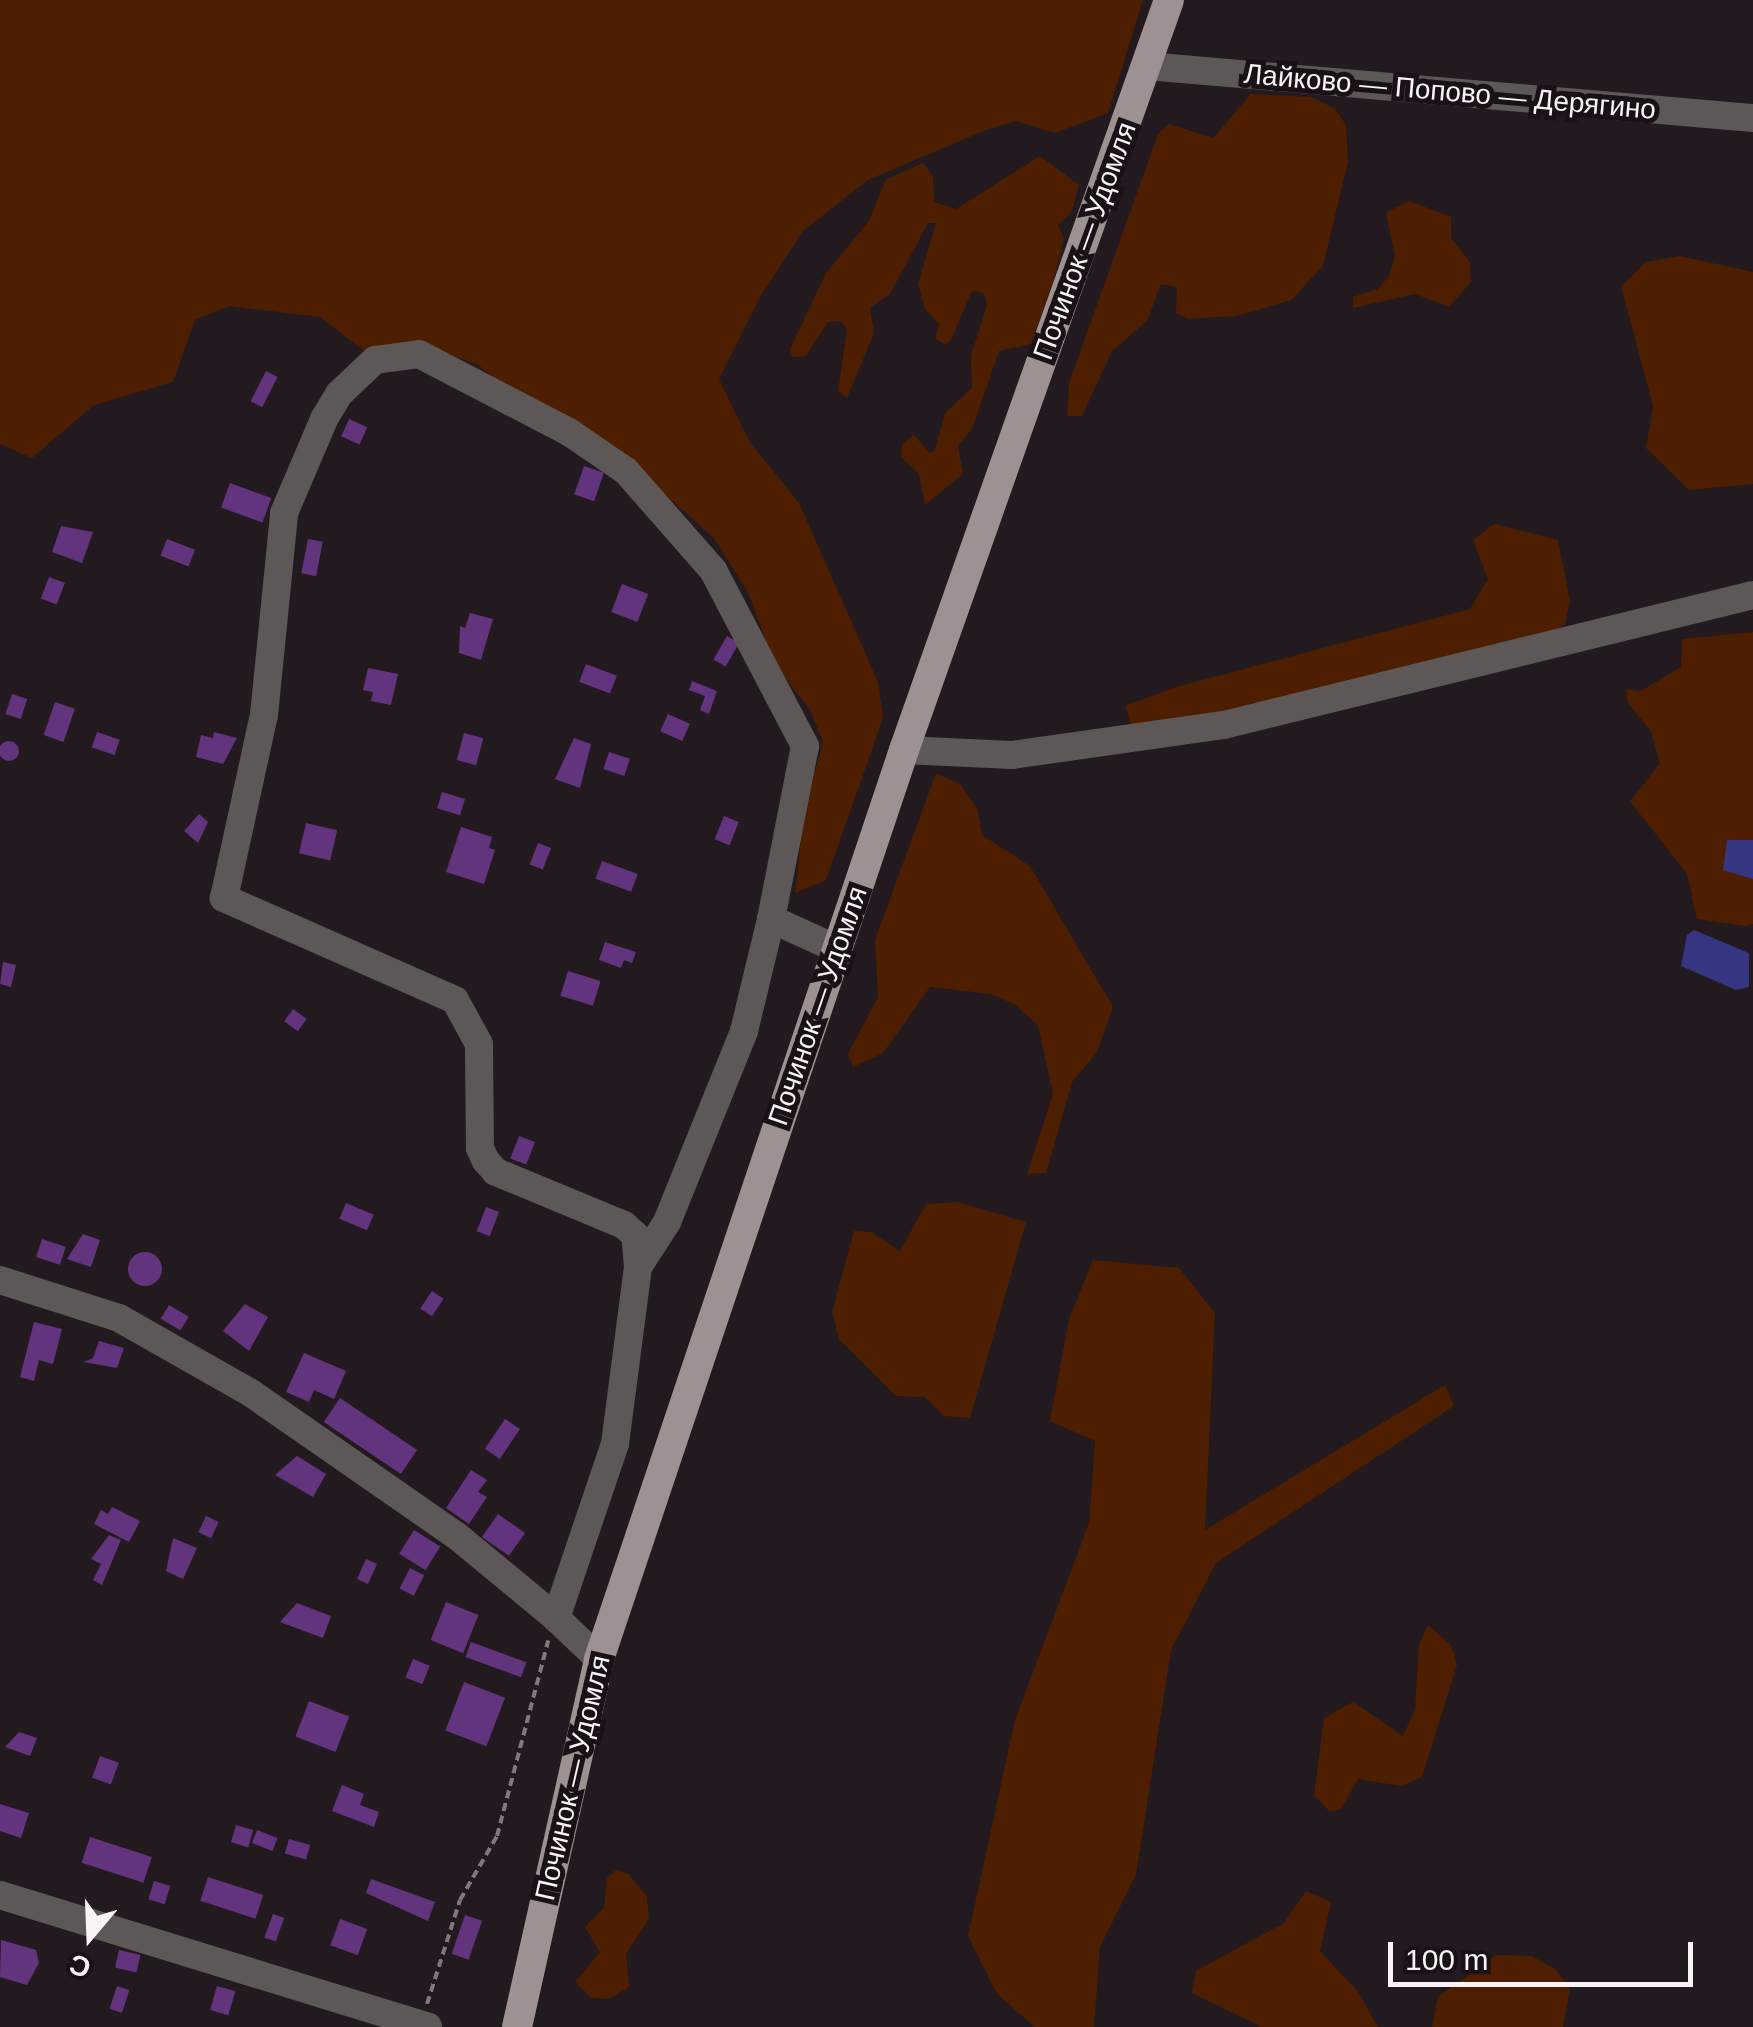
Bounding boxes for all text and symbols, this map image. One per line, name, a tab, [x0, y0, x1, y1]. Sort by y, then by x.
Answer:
street label: Лайково — Попово — Дерягино	[1243, 57, 1657, 127]
street label: Починок — Удомля	[1026, 118, 1144, 364]
street label: Починок — Удомля	[761, 882, 875, 1130]
street label: Починок — Удомля	[528, 1652, 618, 1904]
north arrow	[40, 1887, 140, 1987]
scale bar	[1393, 1922, 1698, 1984]
text: 100 m	[1405, 1943, 1488, 1976]
text: С	[65, 1948, 95, 1984]

